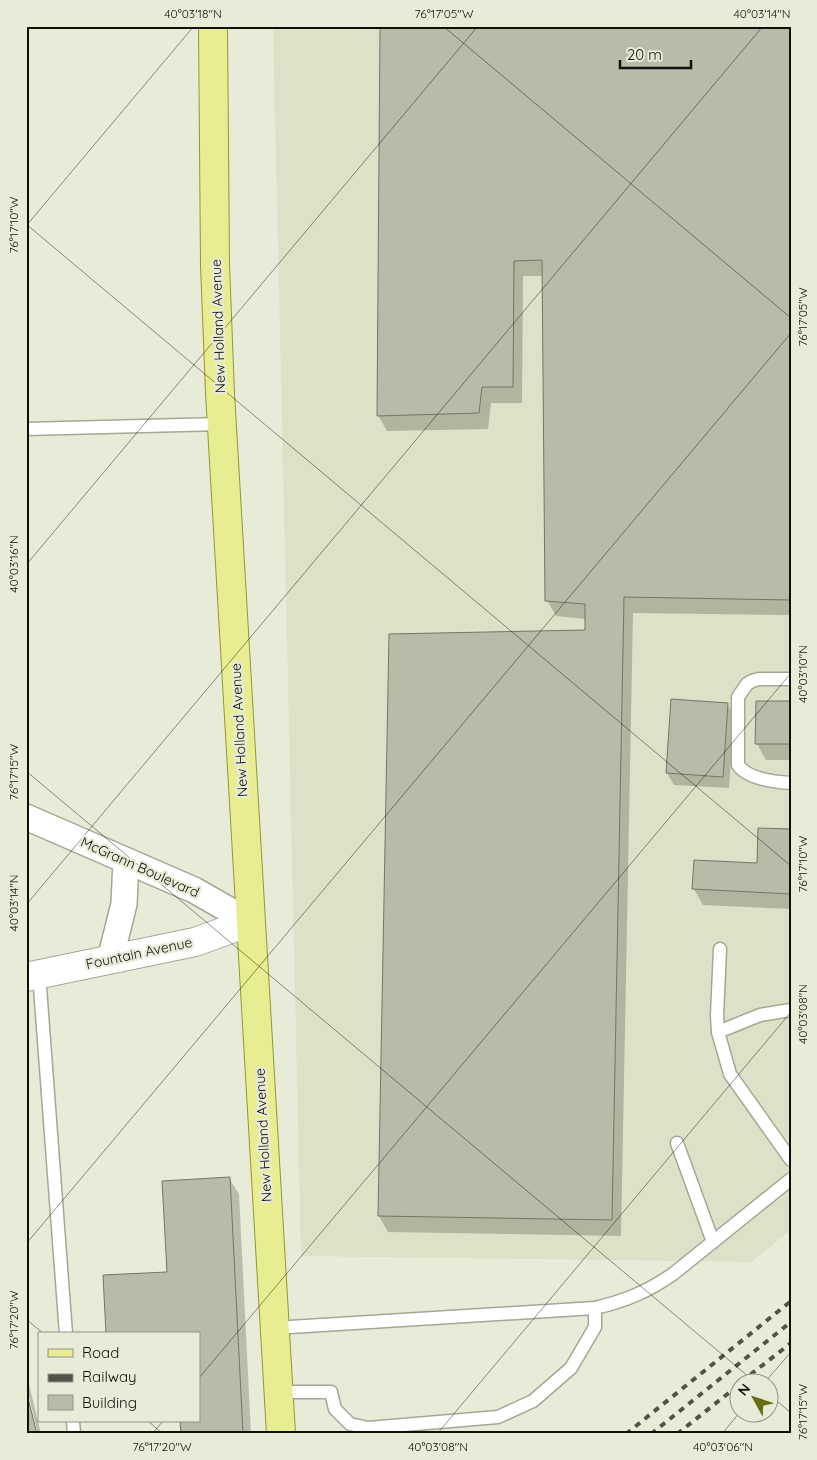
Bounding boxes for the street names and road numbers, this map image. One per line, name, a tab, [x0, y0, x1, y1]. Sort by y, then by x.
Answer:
street label: New Holland Avenue	[207, 259, 229, 393]
street label: New Holland Avenue	[226, 662, 251, 797]
street label: McGrann Boulevard	[78, 833, 202, 901]
street label: Fountain Avenue	[84, 933, 194, 973]
street label: New Holland Avenue	[250, 1067, 275, 1202]

